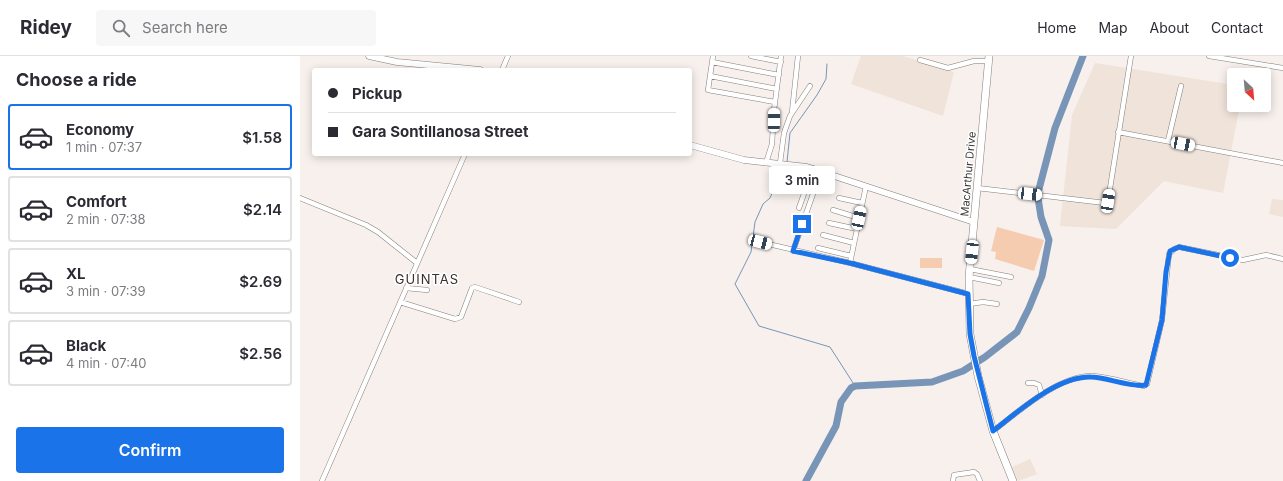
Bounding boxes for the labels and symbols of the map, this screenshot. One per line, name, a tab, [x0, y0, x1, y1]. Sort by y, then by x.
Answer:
north arrow	[1227, 68, 1271, 112]
car	[768, 108, 780, 132]
street label: MacArthur Drive	[957, 131, 979, 217]
car	[1170, 136, 1196, 152]
callout: 3 min	[769, 166, 835, 194]
car	[1017, 187, 1043, 201]
car	[1100, 188, 1116, 214]
car	[851, 205, 867, 231]
route end	[793, 215, 811, 233]
car	[747, 233, 773, 251]
car	[965, 239, 979, 265]
route start	[1221, 249, 1239, 267]
district label: GUINTAS	[395, 271, 459, 287]

